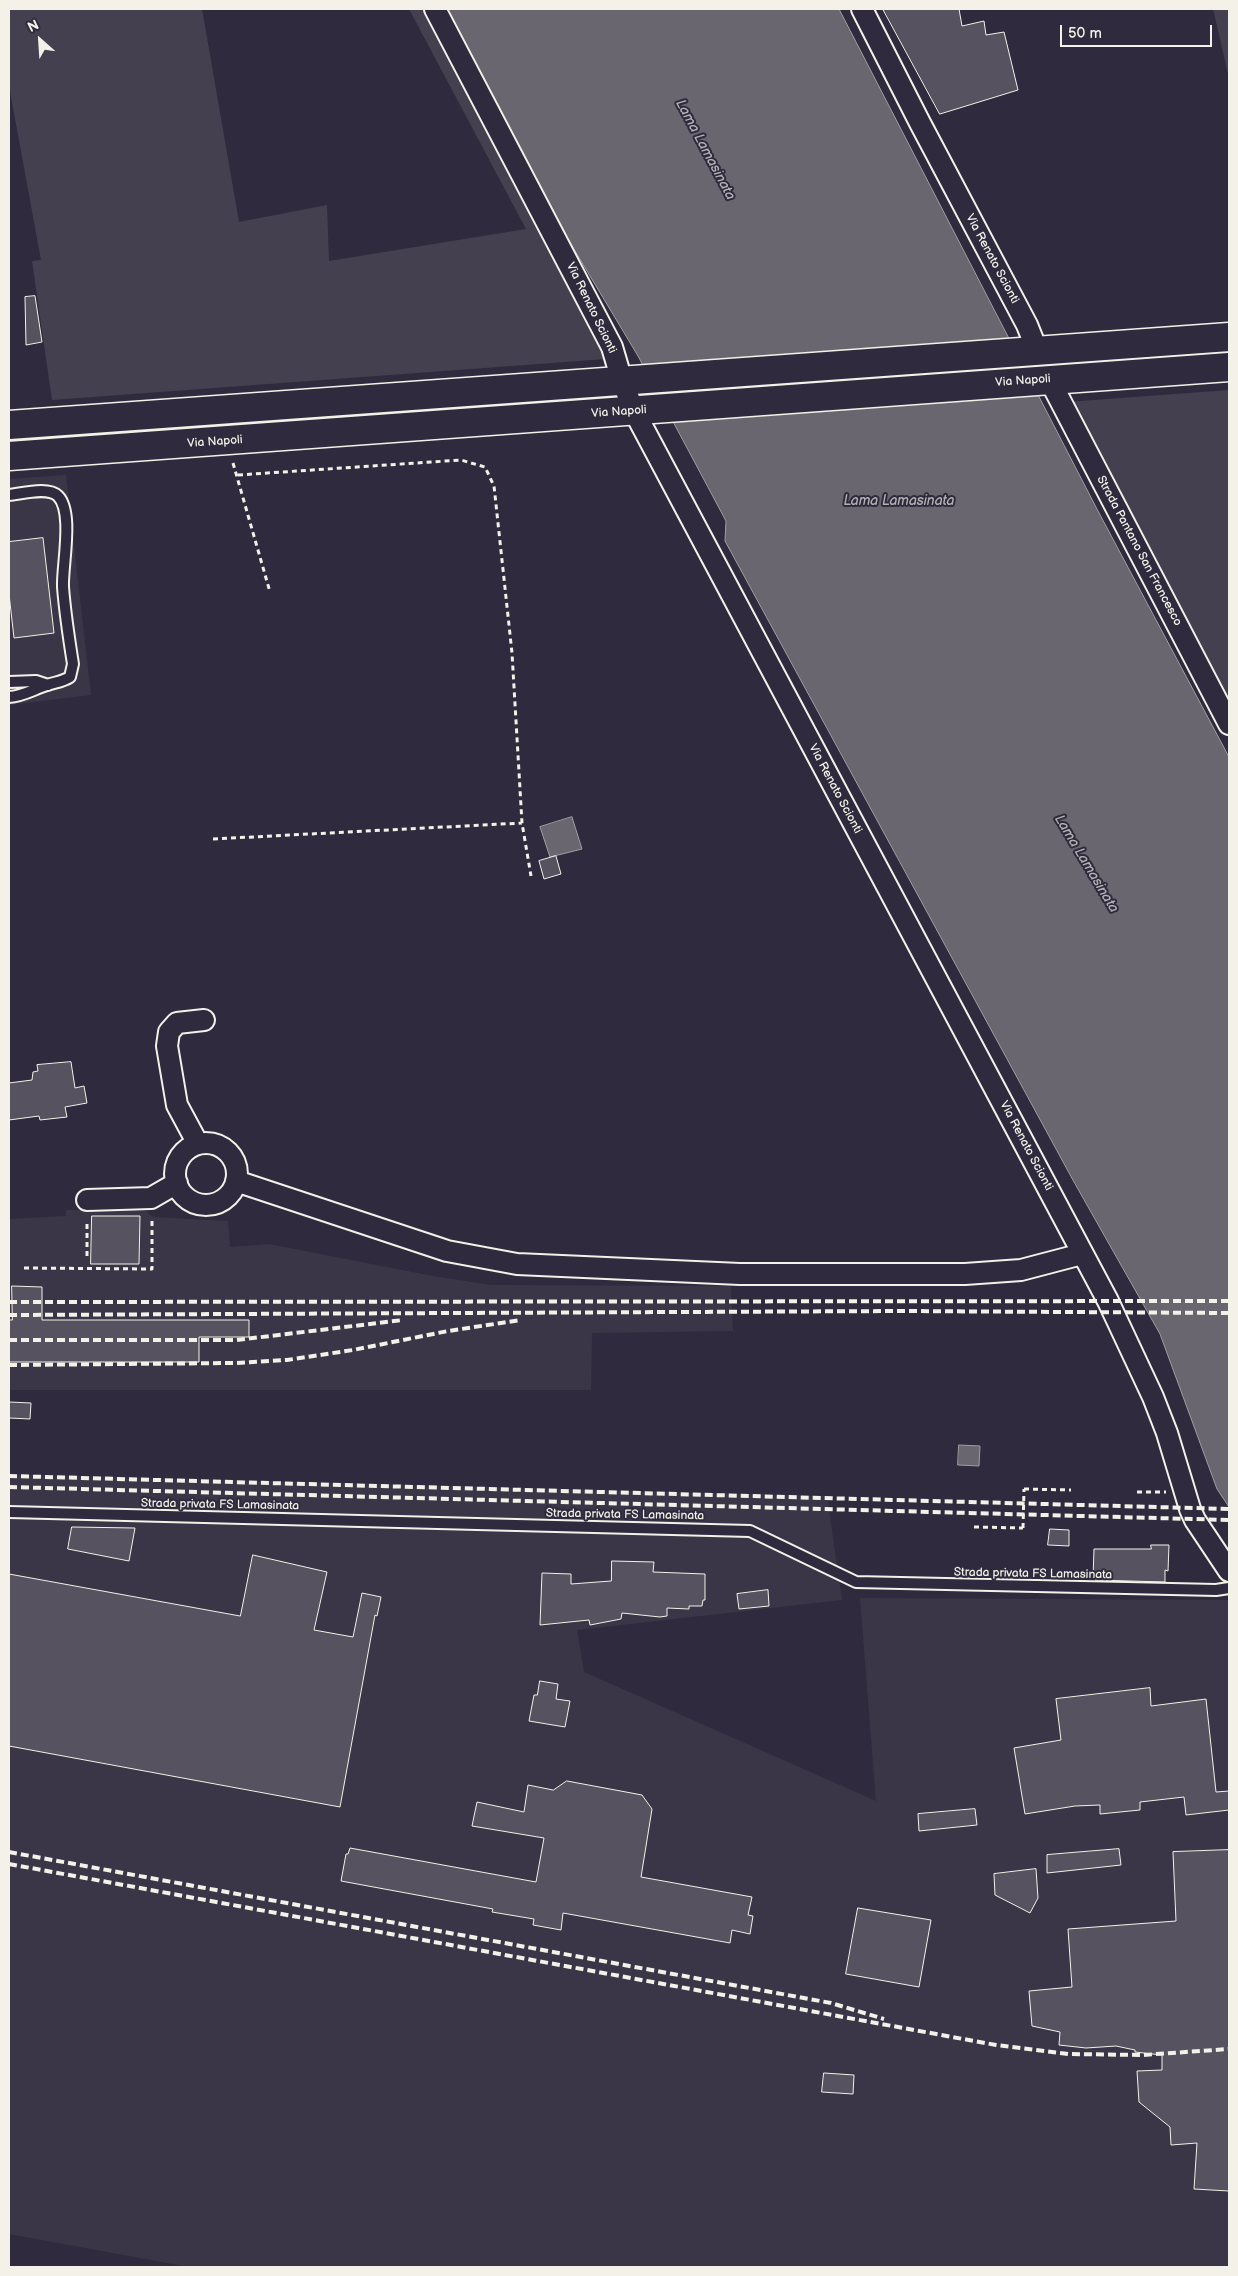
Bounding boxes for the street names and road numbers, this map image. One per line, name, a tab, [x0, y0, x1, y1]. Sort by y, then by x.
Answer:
street label: Via Renato Scionti	[962, 212, 1022, 306]
street label: Via Renato Scionti	[563, 260, 619, 356]
street label: Via Napoli	[995, 372, 1051, 390]
street label: Via Napoli	[591, 403, 647, 421]
street label: Via Napoli	[187, 433, 243, 451]
street label: Strada Pantano San Francesco	[1093, 474, 1185, 628]
street label: Via Renato Scionti	[805, 742, 865, 836]
street label: Via Renato Scionti	[996, 1099, 1056, 1193]
street label: Strada privata FS Lamasinata	[141, 1496, 299, 1514]
street label: Strada privata FS Lamasinata	[546, 1506, 704, 1524]
street label: Strada privata FS Lamasinata	[954, 1565, 1112, 1583]

